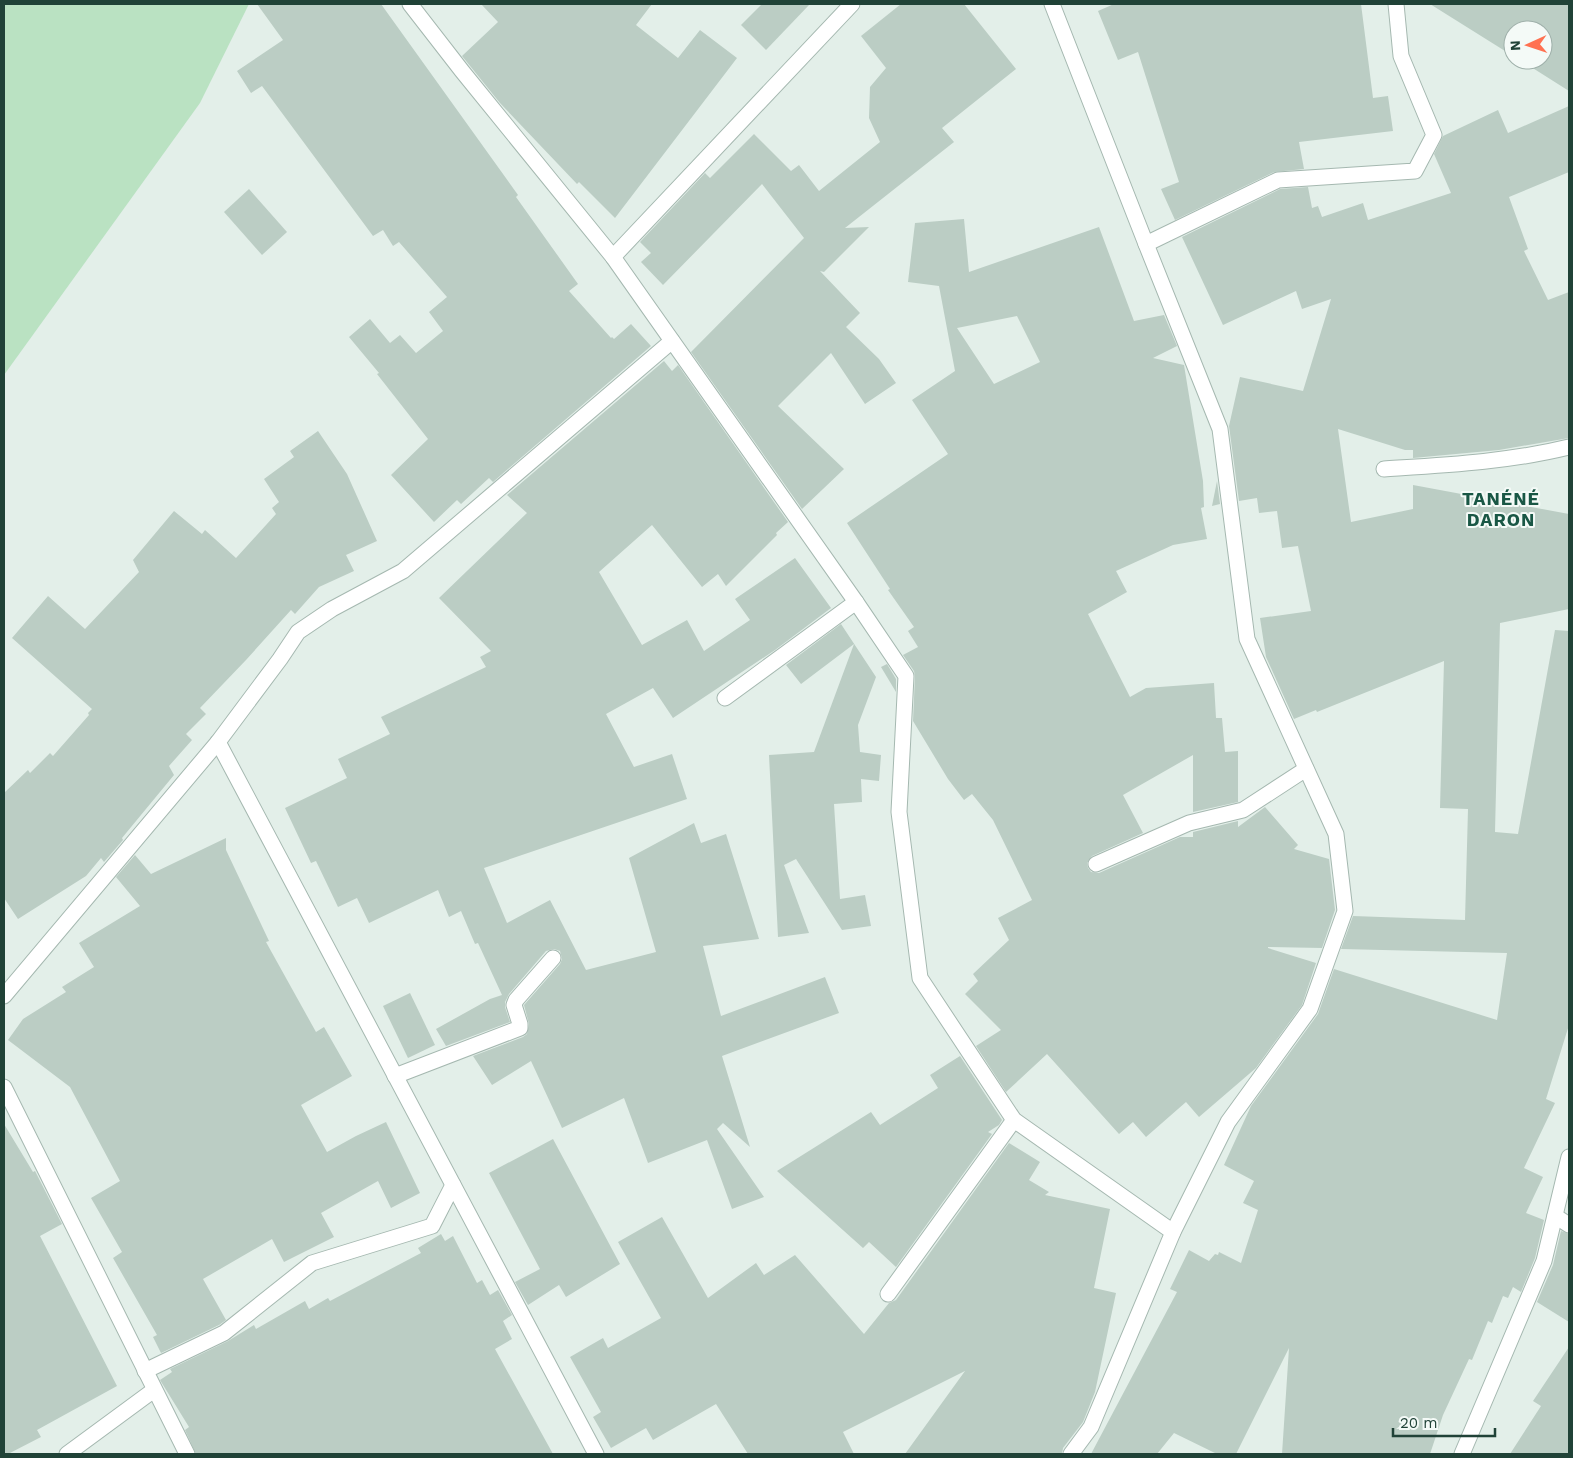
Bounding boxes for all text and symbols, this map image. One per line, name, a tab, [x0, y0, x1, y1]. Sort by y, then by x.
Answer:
north arrow	[1503, 20, 1553, 70]
text: N	[1507, 40, 1523, 51]
district label: TANÉNÉ DARON	[1462, 488, 1540, 530]
scale bar	[1393, 1406, 1496, 1438]
text: 20 m	[1400, 1414, 1438, 1432]

